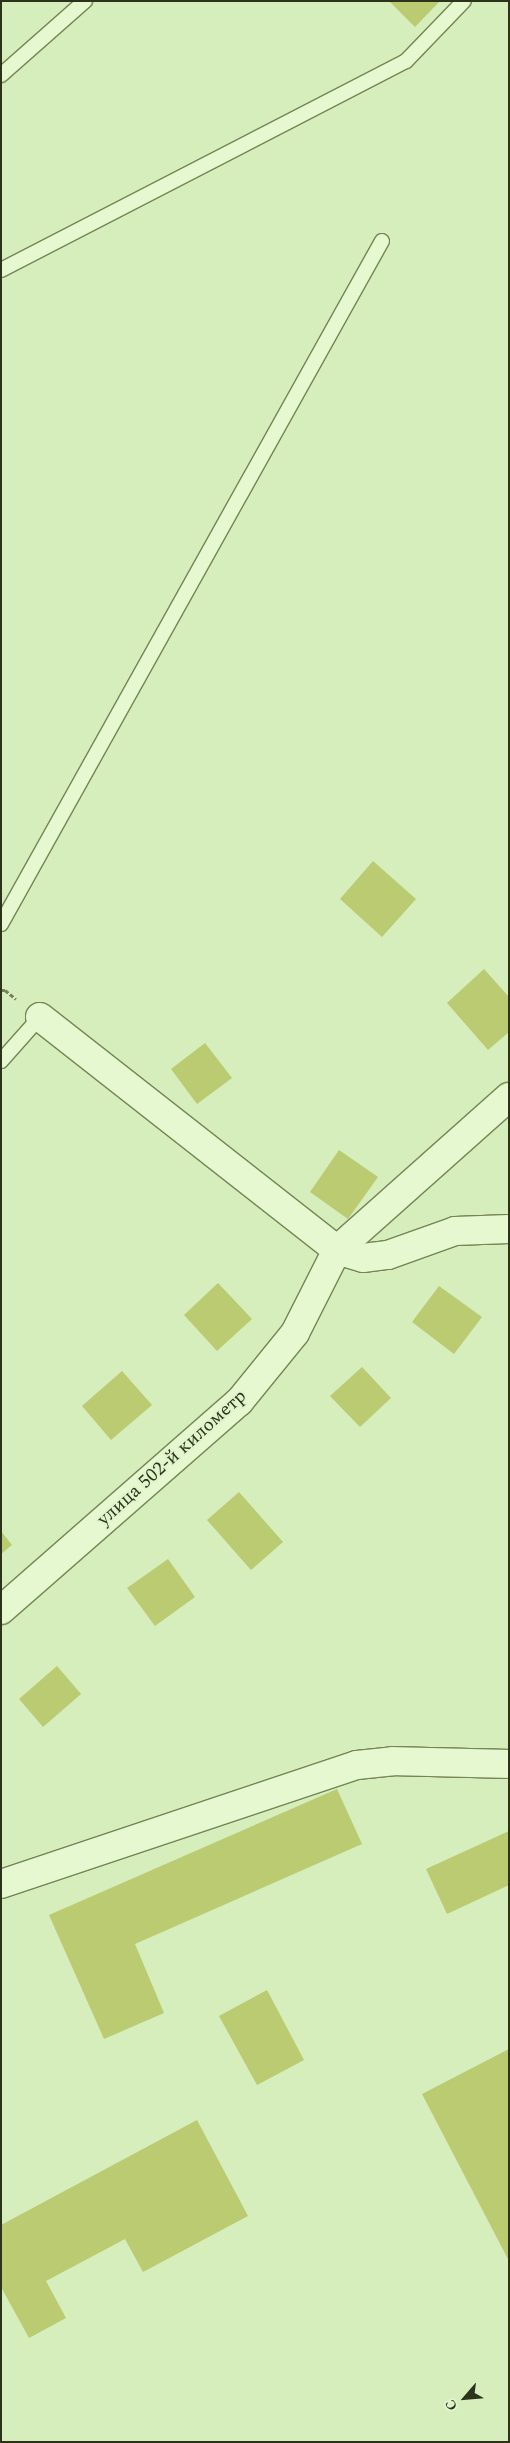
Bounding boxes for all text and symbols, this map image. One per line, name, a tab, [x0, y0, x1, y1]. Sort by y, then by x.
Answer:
street label: улица 502-й километр	[93, 1385, 251, 1531]
north arrow	[440, 2373, 490, 2423]
text: С	[440, 2396, 463, 2414]

